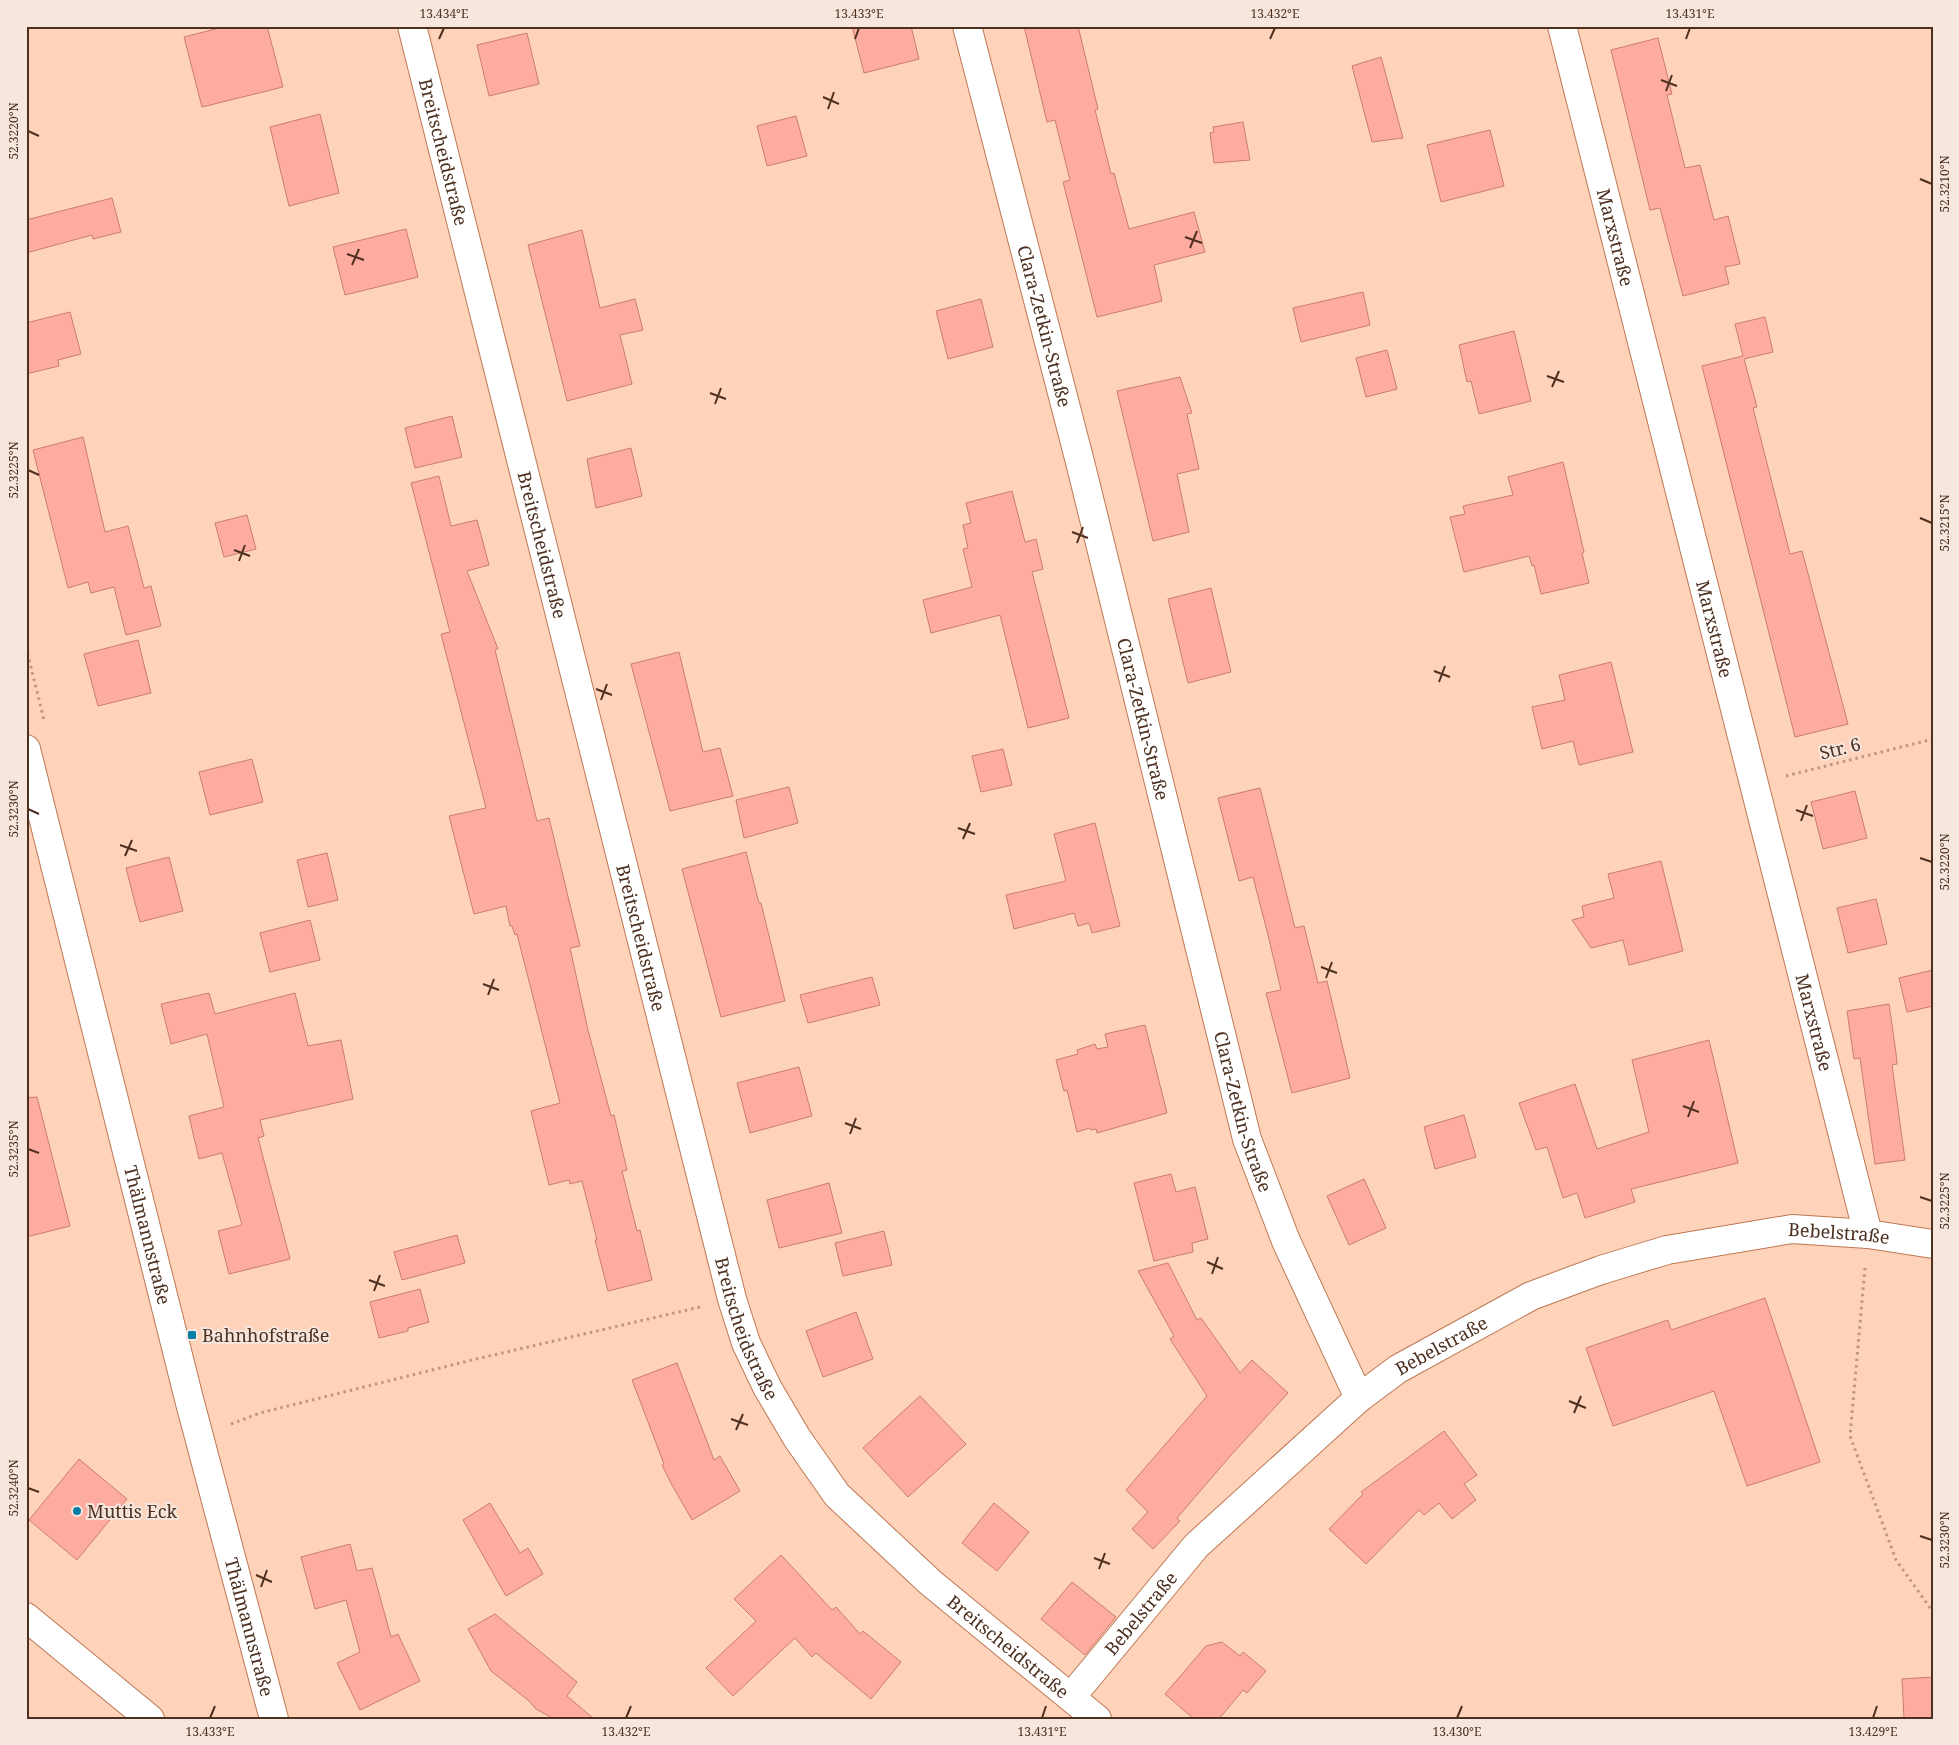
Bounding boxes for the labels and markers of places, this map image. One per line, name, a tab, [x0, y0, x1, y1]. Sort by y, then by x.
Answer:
place label: Bahnhofstraße	[202, 1323, 329, 1347]
marker: Bahnhofstraße	[186, 1329, 198, 1341]
place label: Muttis Eck	[87, 1499, 178, 1523]
marker: Muttis Eck	[71, 1505, 83, 1517]

